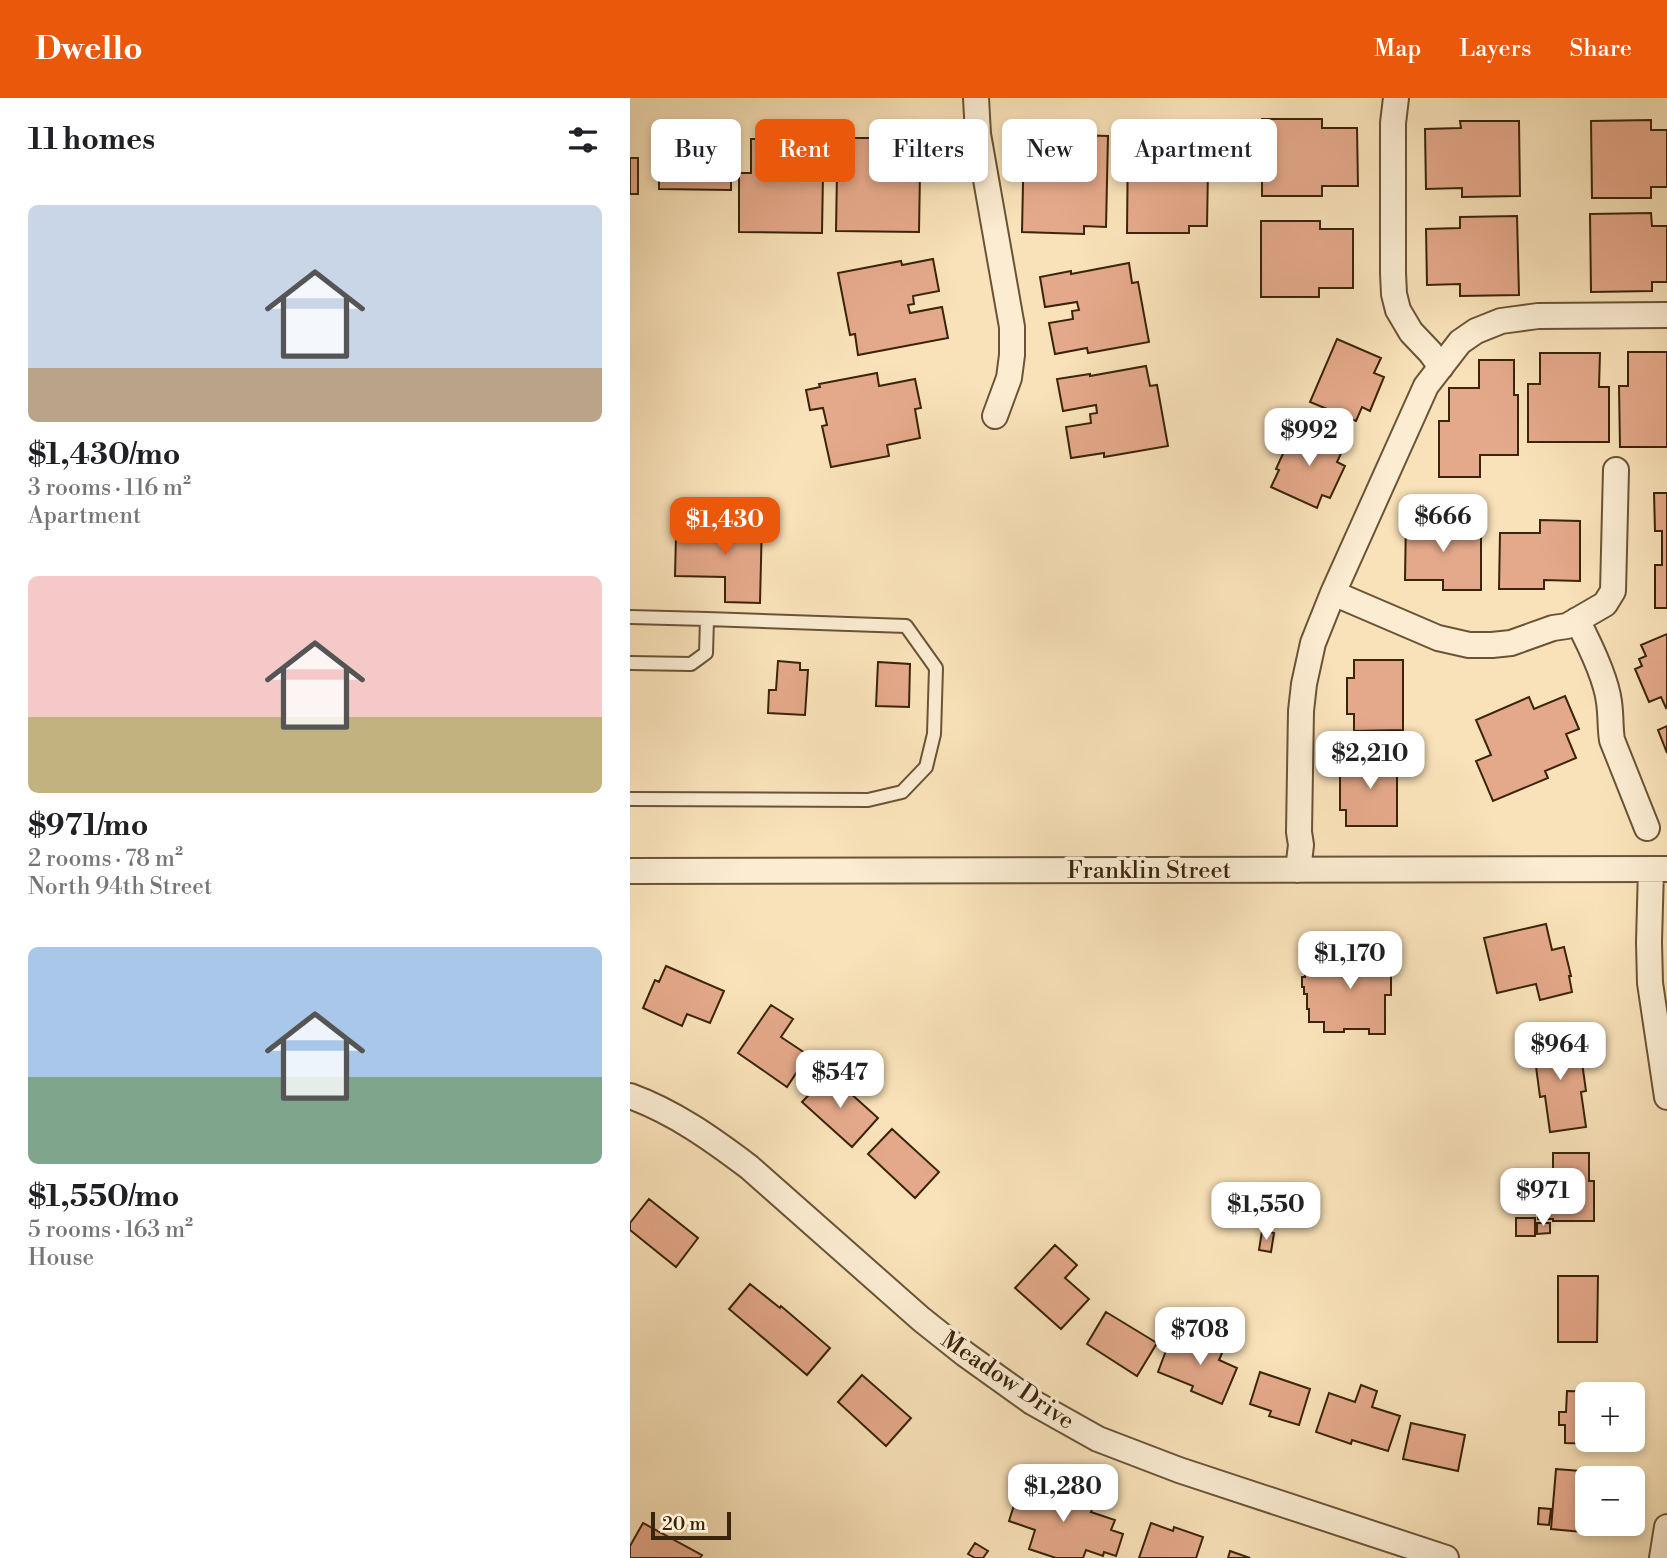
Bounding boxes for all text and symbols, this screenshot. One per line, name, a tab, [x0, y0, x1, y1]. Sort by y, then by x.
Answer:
text: Dwello	[35, 29, 143, 70]
text: Map	[1374, 34, 1421, 64]
text: Layers	[1459, 34, 1531, 64]
text: Share	[1569, 34, 1632, 64]
chip: Buy	[651, 119, 741, 182]
chip: Rent	[755, 119, 855, 182]
chip: Filters	[869, 119, 988, 182]
chip: New	[1002, 119, 1097, 182]
chip: Apartment	[1111, 119, 1277, 182]
text: 11 homes	[28, 121, 155, 159]
icon: filters	[564, 121, 602, 159]
icon: home	[252, 251, 378, 377]
pin: $992	[1268, 408, 1350, 468]
text: $992	[1280, 417, 1338, 445]
text: $1,430/mo	[28, 436, 180, 474]
text: 3 rooms · 116 m²	[28, 474, 191, 502]
pin: $666	[1402, 494, 1484, 554]
pin: $1,430	[668, 498, 782, 557]
text: Apartment	[28, 502, 141, 530]
text: $666	[1414, 503, 1472, 531]
text: $1,430	[686, 506, 764, 534]
icon: home	[252, 622, 378, 748]
pin: $2,210	[1313, 732, 1427, 791]
text: $2,210	[1332, 740, 1408, 768]
text: $971/mo	[28, 807, 148, 845]
text: 2 rooms · 78 m²	[28, 845, 183, 873]
street label: Franklin Street	[1067, 856, 1232, 886]
text: North 94th Street	[28, 873, 212, 901]
pin: $1,170	[1293, 932, 1407, 991]
text: $1,170	[1314, 940, 1386, 968]
icon: home	[252, 993, 378, 1119]
pin: $964	[1519, 1023, 1601, 1082]
text: $964	[1531, 1031, 1589, 1059]
pin: $547	[799, 1051, 881, 1110]
text: $547	[812, 1059, 868, 1087]
pin: $971	[1502, 1168, 1584, 1228]
text: $971	[1516, 1177, 1570, 1205]
text: $1,550/mo	[28, 1178, 180, 1216]
pin: $1,550	[1209, 1182, 1323, 1242]
text: $1,550	[1227, 1191, 1305, 1219]
text: 5 rooms · 163 m²	[28, 1216, 193, 1244]
text: House	[28, 1244, 94, 1272]
pin: $708	[1159, 1308, 1241, 1367]
text: $708	[1171, 1316, 1229, 1344]
street label: Meadow Drive	[935, 1325, 1080, 1437]
map controls	[1575, 1382, 1645, 1536]
button: +	[1575, 1382, 1645, 1452]
pin: $1,280	[1006, 1464, 1120, 1524]
button: −	[1575, 1466, 1645, 1536]
text: $1,280	[1024, 1473, 1102, 1501]
scale bar	[651, 1509, 732, 1541]
text: 20 m	[662, 1512, 706, 1536]

